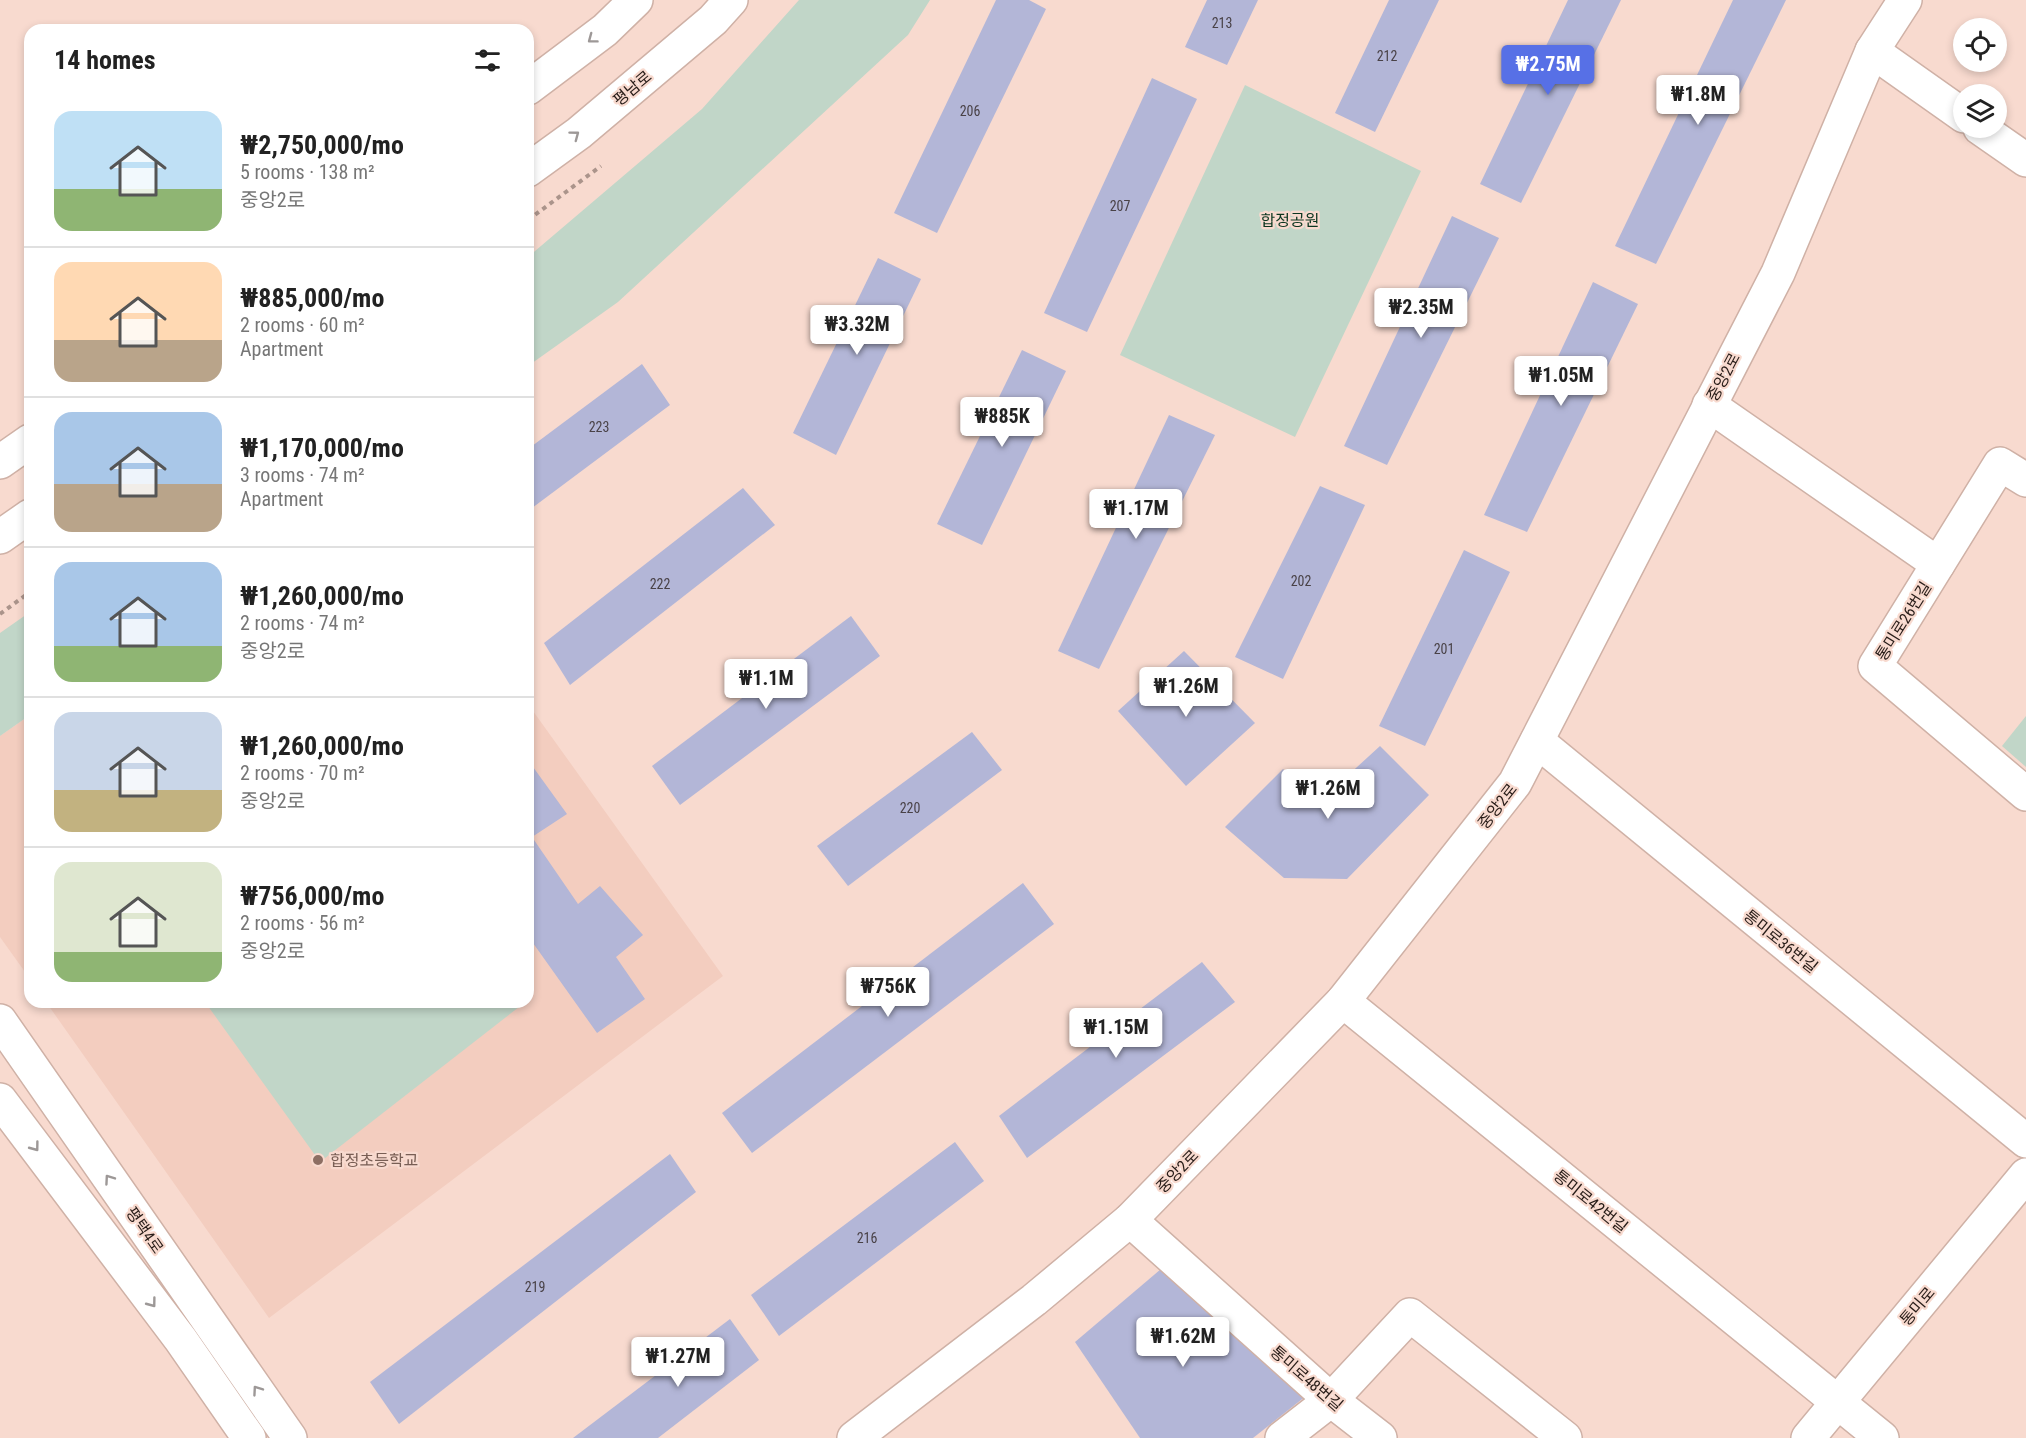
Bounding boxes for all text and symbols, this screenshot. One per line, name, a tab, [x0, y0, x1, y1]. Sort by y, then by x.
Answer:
house number: 213	[1212, 15, 1232, 31]
map controls	[1953, 18, 2007, 138]
button: locate	[1953, 18, 2007, 72]
one-way arrow	[588, 32, 599, 43]
icon: filters	[471, 44, 504, 77]
text: 14 homes	[54, 45, 156, 75]
pin: ₩2.75M	[1499, 45, 1597, 96]
house number: 212	[1377, 48, 1397, 64]
text: ₩2.75M	[1515, 52, 1581, 76]
street label: 평남로	[609, 67, 656, 110]
pin: ₩1.8M	[1656, 75, 1740, 126]
text: ₩1.8M	[1670, 82, 1726, 106]
button: layers	[1953, 84, 2007, 138]
house number: 206	[960, 103, 980, 119]
text: ₩2,750,000/mo	[240, 130, 404, 160]
one-way arrow	[568, 132, 579, 143]
icon: home	[102, 135, 174, 207]
text: 5 rooms · 138 m²	[240, 160, 375, 184]
text: 중앙2로	[240, 188, 305, 212]
house number: 207	[1110, 198, 1130, 214]
park label: 합정공원	[1261, 211, 1319, 230]
text: ₩885,000/mo	[240, 283, 384, 313]
icon: home	[102, 286, 174, 358]
pin: ₩2.35M	[1372, 288, 1470, 339]
text: ₩2.35M	[1388, 295, 1454, 319]
pin: ₩3.32M	[808, 305, 906, 356]
text: ₩3.32M	[824, 312, 890, 336]
text: 2 rooms · 60 m²	[240, 313, 365, 337]
text: Apartment	[240, 337, 324, 361]
street label: 중앙2로	[1703, 350, 1744, 405]
pin: ₩1.05M	[1512, 356, 1610, 407]
text: ₩1.05M	[1528, 363, 1594, 387]
pin: ₩885K	[960, 397, 1044, 448]
text: ₩885K	[974, 404, 1030, 428]
house number: 223	[589, 419, 609, 435]
text: ₩1,170,000/mo	[240, 433, 404, 463]
icon: home	[102, 436, 174, 508]
text: 3 rooms · 74 m²	[240, 463, 365, 487]
text: Apartment	[240, 487, 324, 511]
pin: ₩1.17M	[1087, 489, 1185, 540]
text: ₩1.17M	[1103, 496, 1169, 520]
house number: 202	[1291, 573, 1311, 589]
house number: 222	[650, 576, 670, 592]
street label: 통미로26번길	[1872, 578, 1935, 664]
text: ₩1,260,000/mo	[240, 581, 404, 611]
icon: home	[102, 586, 174, 658]
text: 2 rooms · 74 m²	[240, 611, 365, 635]
text: 중앙2로	[240, 639, 305, 663]
house number: 201	[1434, 641, 1454, 657]
pin: ₩1.1M	[724, 659, 808, 710]
text: ₩1.1M	[738, 666, 794, 690]
pin: ₩1.26M	[1137, 667, 1235, 718]
text: ₩1.26M	[1153, 674, 1219, 698]
text: ₩1,260,000/mo	[240, 731, 404, 761]
icon: home	[102, 736, 174, 808]
text: 2 rooms · 70 m²	[240, 761, 365, 785]
pin: ₩1.26M	[1279, 769, 1377, 820]
text: ₩1.26M	[1295, 776, 1361, 800]
street label: 중앙2로	[1474, 780, 1521, 833]
text: 중앙2로	[240, 789, 305, 813]
house number: 220	[900, 800, 920, 816]
text: ₩756,000/mo	[240, 881, 384, 911]
icon: home	[102, 886, 174, 958]
street label: 통미로36번길	[1740, 906, 1821, 977]
text: 2 rooms · 56 m²	[240, 911, 365, 935]
text: 중앙2로	[240, 939, 305, 963]
pin: ₩756K	[846, 967, 930, 1018]
text: ₩756K	[860, 974, 916, 998]
pin: ₩1.15M	[1067, 1008, 1165, 1059]
text: ₩1.15M	[1083, 1015, 1149, 1039]
one-way arrow	[28, 1140, 39, 1151]
street label: 중앙2로	[1152, 1146, 1202, 1197]
place label: 합정초등학교	[330, 1151, 418, 1170]
marker: 합정초등학교	[311, 1153, 325, 1167]
street label: 통미로42번길	[1550, 1166, 1631, 1237]
one-way arrow	[105, 1174, 116, 1185]
street label: 평택4로	[122, 1204, 167, 1257]
house number: 216	[857, 1230, 877, 1246]
house number: 219	[525, 1279, 545, 1295]
street label: 통미로	[1896, 1283, 1939, 1329]
one-way arrow	[145, 1296, 156, 1307]
pin: ₩1.62M	[1134, 1317, 1232, 1368]
text: ₩1.62M	[1150, 1324, 1216, 1348]
pin: ₩1.27M	[629, 1337, 727, 1388]
street label: 통미로48번길	[1267, 1342, 1347, 1415]
text: ₩1.27M	[645, 1344, 711, 1368]
one-way arrow	[253, 1386, 264, 1397]

